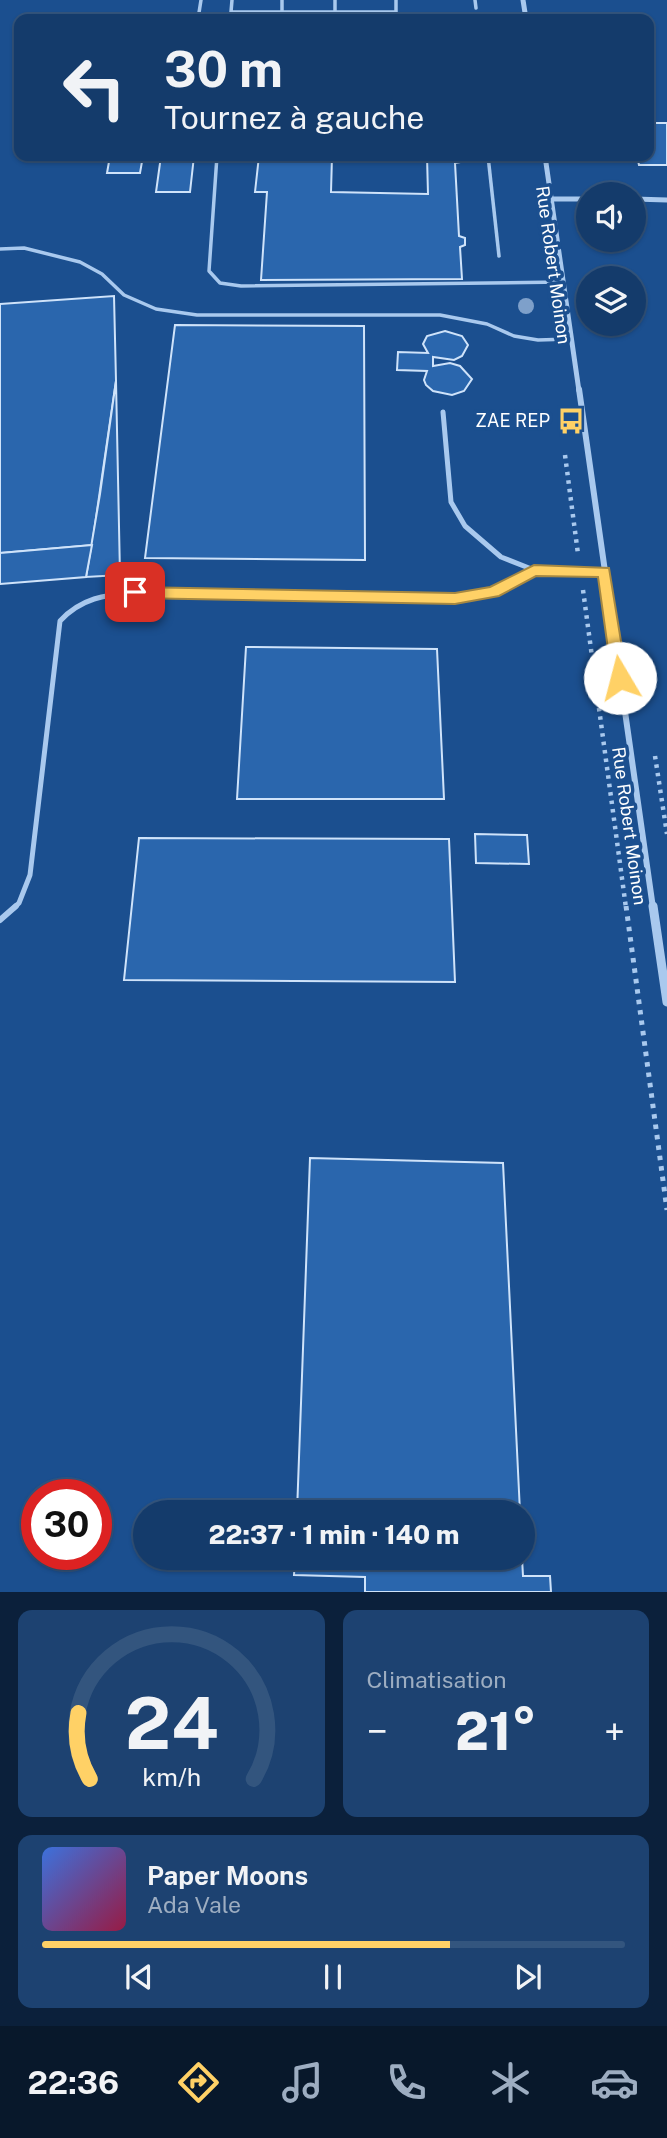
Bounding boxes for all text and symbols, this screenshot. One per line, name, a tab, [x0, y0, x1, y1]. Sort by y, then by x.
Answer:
text: 30 m	[164, 40, 283, 98]
icon: left	[49, 42, 140, 133]
text: Tournez à gauche	[164, 99, 424, 136]
map controls	[576, 182, 646, 336]
button: sound	[576, 182, 646, 252]
street label: Rue Robert Moinon	[532, 184, 575, 345]
button: layers	[576, 266, 646, 336]
bus stop icon: ZAE REP	[556, 406, 586, 436]
place label: ZAE REP	[475, 410, 550, 431]
pin	[105, 562, 165, 622]
icon: arrive	[116, 573, 154, 611]
position arrow	[583, 641, 657, 715]
street label: Rue Robert Moinon	[608, 745, 651, 906]
speed limit sign: 30	[21, 1479, 112, 1570]
text: 22:37 · 1 min · 140 m	[209, 1519, 459, 1550]
text: Climatisation	[367, 1666, 507, 1693]
text: 24	[124, 1681, 218, 1766]
text: 21°	[455, 1701, 537, 1762]
text: −	[367, 1709, 388, 1754]
text: +	[604, 1709, 625, 1754]
text: km/h	[142, 1762, 201, 1792]
text: Paper Moons	[147, 1860, 308, 1891]
text: Ada Vale	[147, 1891, 241, 1918]
icon: previous	[120, 1958, 158, 1996]
icon: pause	[314, 1958, 352, 1996]
icon: next	[509, 1958, 547, 1996]
icon: directions	[174, 2058, 223, 2107]
icon: music	[278, 2058, 327, 2107]
icon: phone	[382, 2058, 431, 2107]
icon: climate	[486, 2058, 535, 2107]
icon: car	[590, 2058, 639, 2107]
text: 22:36	[28, 2064, 119, 2101]

